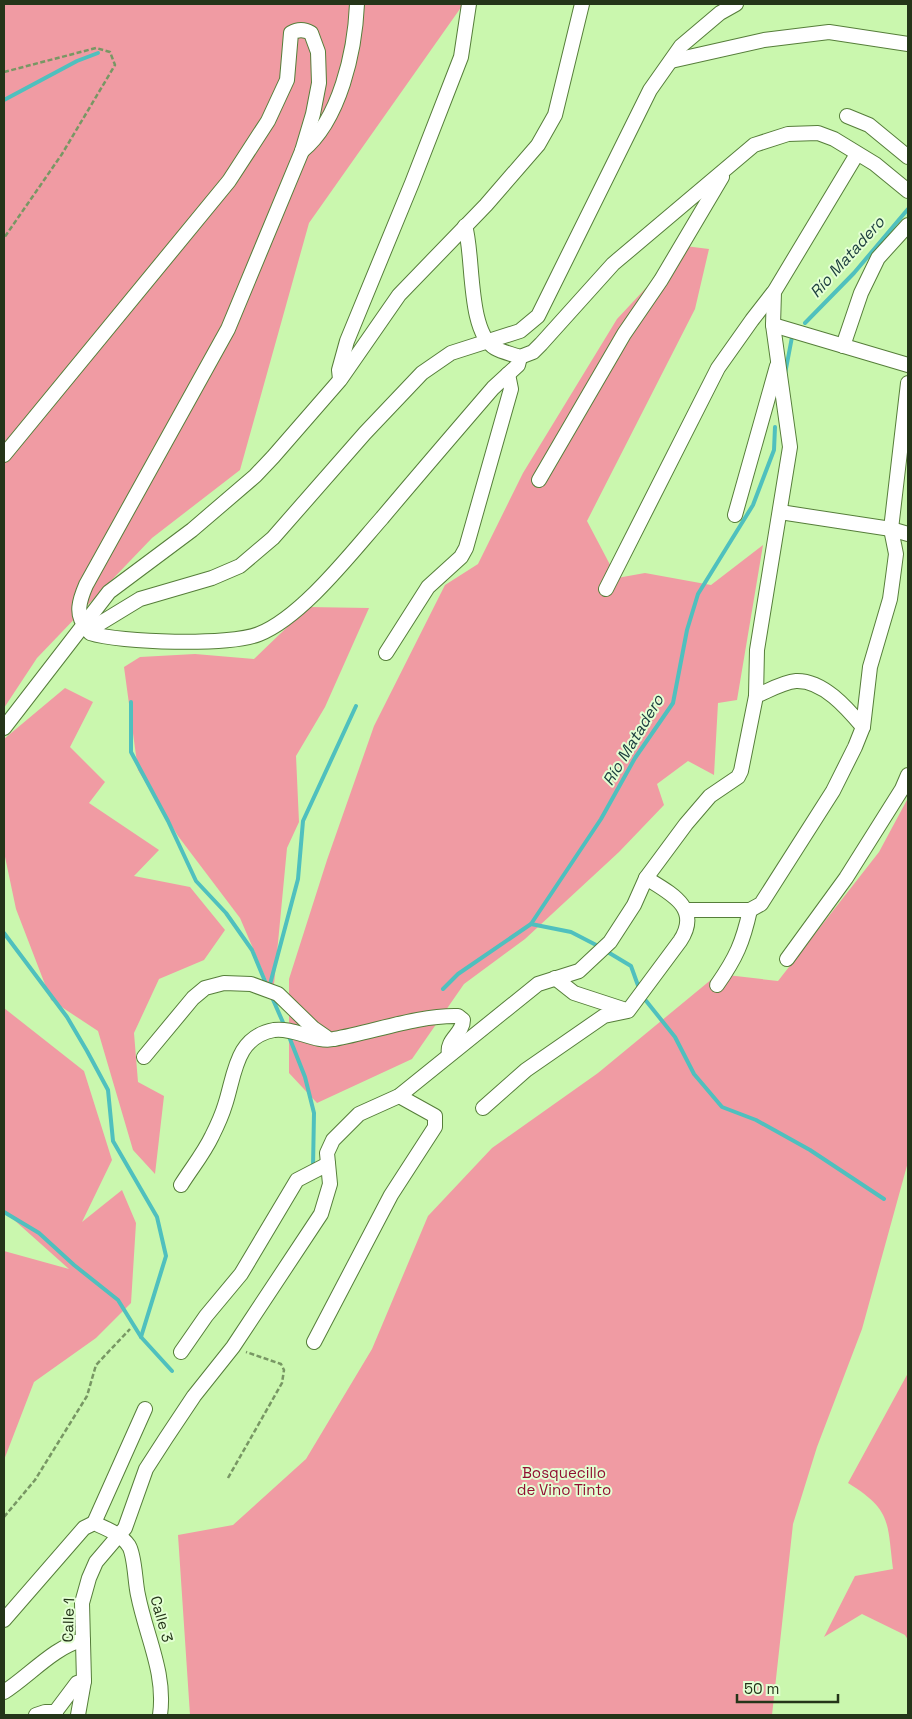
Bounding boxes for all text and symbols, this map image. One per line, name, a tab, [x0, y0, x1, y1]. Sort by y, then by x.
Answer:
water label: Río Matadero	[805, 211, 890, 302]
water label: Río Matadero	[598, 690, 669, 789]
park label: Bosquecillo de Vino Tinto	[517, 1463, 611, 1499]
street label: Calle 3	[146, 1594, 178, 1644]
street label: Calle 1	[58, 1597, 78, 1643]
scale bar	[737, 1672, 838, 1704]
text: 50 m	[744, 1679, 779, 1698]

